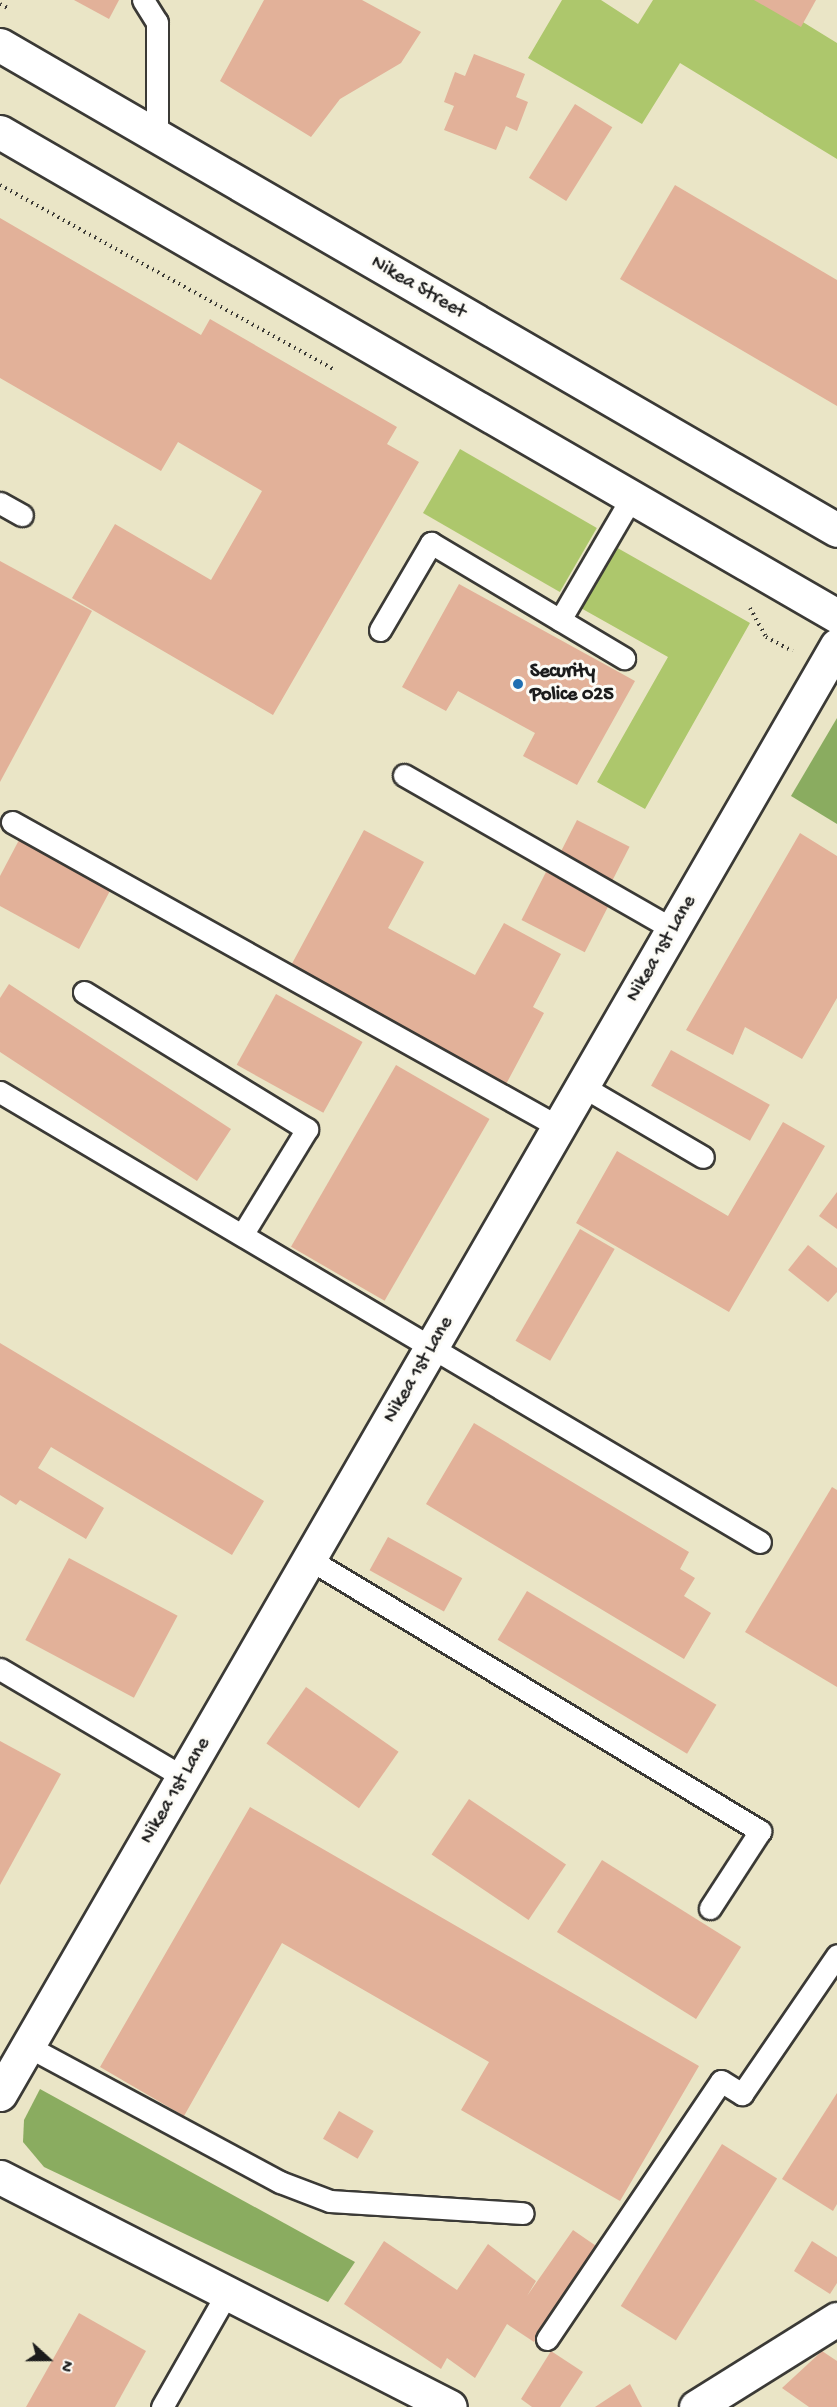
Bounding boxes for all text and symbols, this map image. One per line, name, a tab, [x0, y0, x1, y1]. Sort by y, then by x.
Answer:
street label: Nikea Street	[366, 251, 470, 325]
place label: Security Police 025	[530, 660, 614, 707]
marker: Security Police 025	[511, 677, 525, 691]
street label: Nikea 1st Lane	[622, 891, 702, 1007]
street label: Nikea 1st Lane	[379, 1312, 459, 1428]
street label: Nikea 1st Lane	[136, 1733, 216, 1849]
north arrow	[18, 2329, 78, 2389]
text: N	[55, 2357, 76, 2374]

